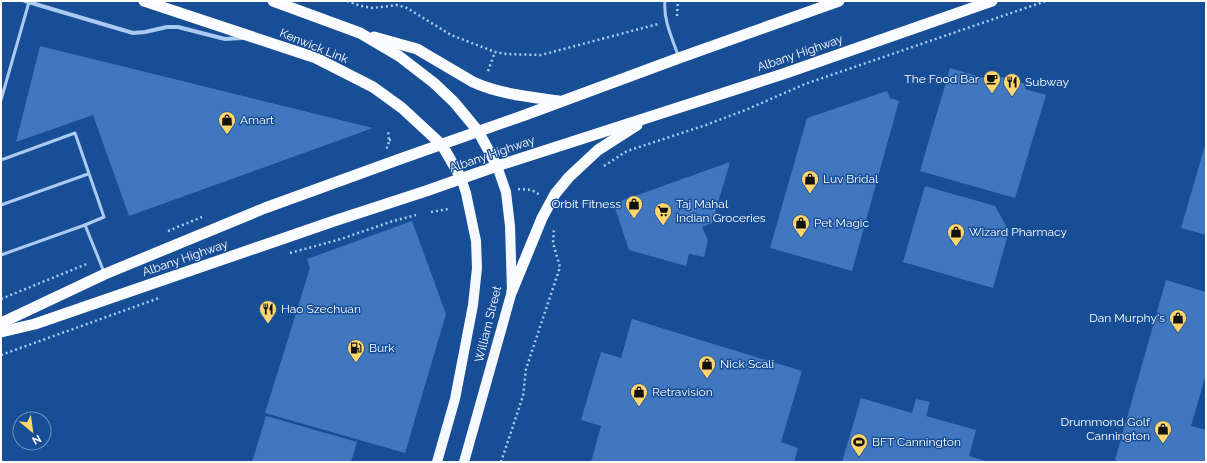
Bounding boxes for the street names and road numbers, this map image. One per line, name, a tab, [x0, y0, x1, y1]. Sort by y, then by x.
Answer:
street label: Kenwick Link	[278, 26, 351, 66]
street label: Albany Highway	[755, 32, 845, 74]
street label: Albany Highway	[447, 133, 537, 175]
street label: Albany Highway	[140, 237, 230, 279]
street label: William Street	[472, 284, 504, 364]

